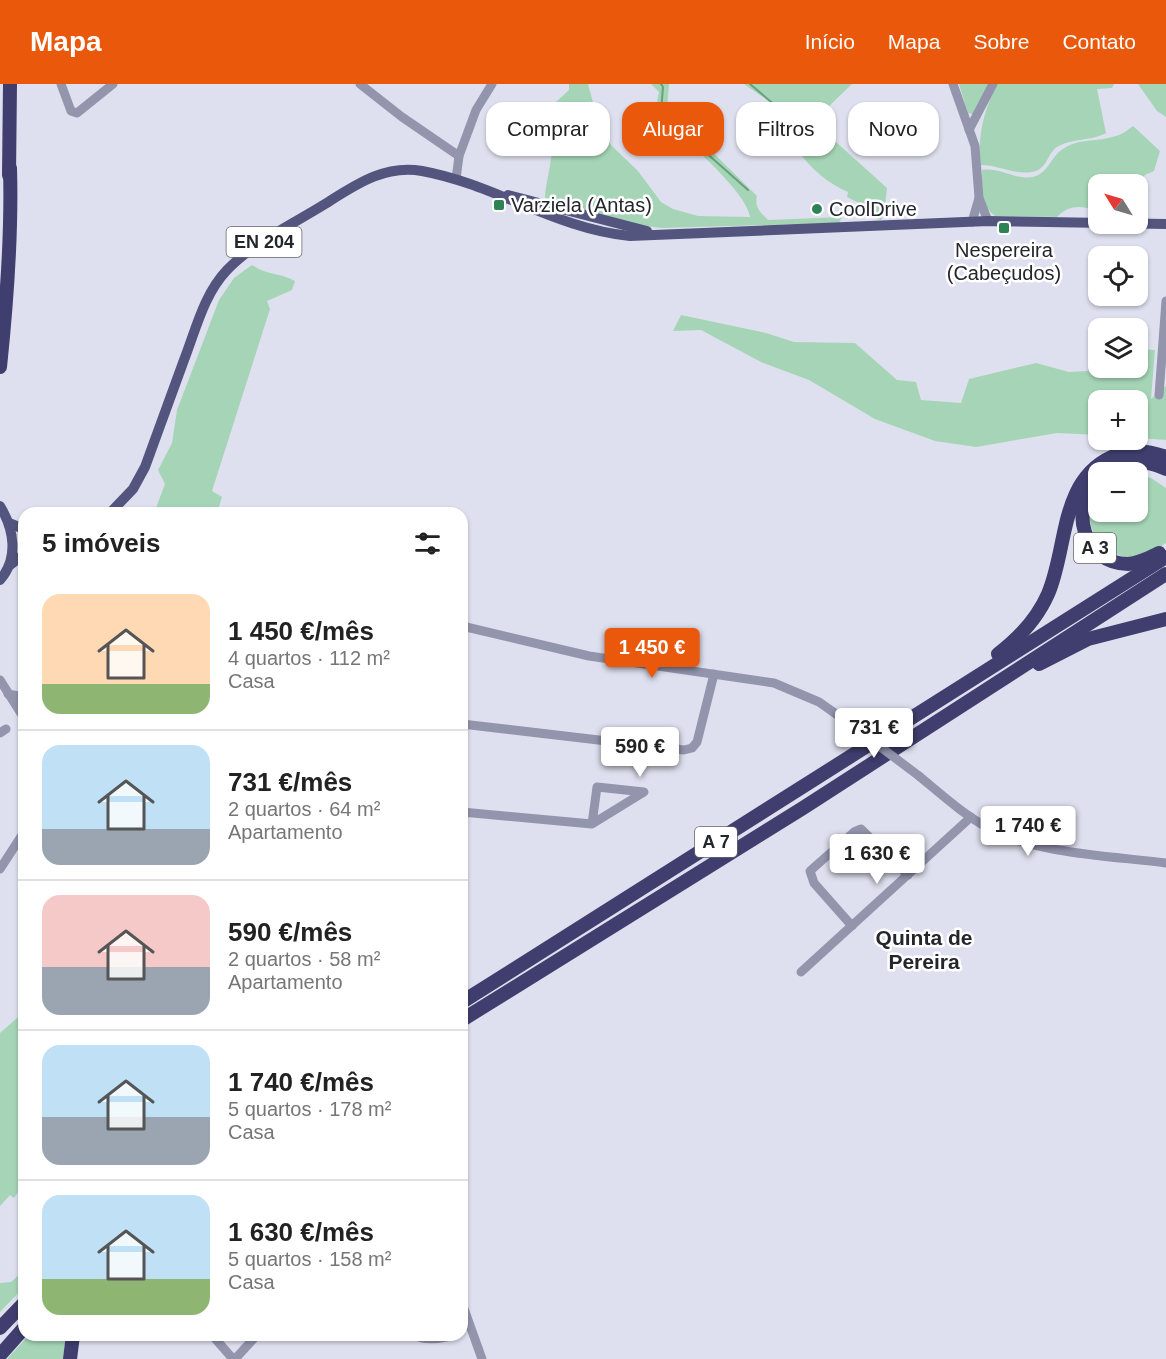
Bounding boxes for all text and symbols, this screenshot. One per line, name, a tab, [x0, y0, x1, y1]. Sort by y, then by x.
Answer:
text: Mapa	[30, 26, 102, 57]
text: Início	[805, 30, 855, 53]
text: Mapa	[888, 30, 940, 53]
text: Sobre	[973, 30, 1029, 53]
text: Contato	[1062, 30, 1136, 53]
chip: Comprar	[486, 102, 610, 156]
chip: Alugar	[622, 102, 724, 156]
chip: Filtros	[736, 102, 836, 156]
chip: Novo	[848, 102, 939, 156]
north arrow	[1088, 174, 1148, 234]
map controls	[1088, 174, 1148, 522]
place label: Varziela (Antas)	[511, 194, 652, 216]
marker: Varziela (Antas)	[492, 198, 506, 212]
place label: CoolDrive	[829, 198, 917, 220]
marker: CoolDrive	[810, 202, 824, 216]
marker: Nespereira (Cabeçudos)	[997, 221, 1011, 235]
road number: EN 204	[226, 227, 302, 257]
place label: Nespereira (Cabeçudos)	[947, 239, 1061, 284]
button: locate	[1088, 246, 1148, 306]
button: layers	[1088, 318, 1148, 378]
button: +	[1088, 390, 1148, 450]
button: −	[1088, 462, 1148, 522]
icon: filters	[411, 527, 444, 560]
text: 5 imóveis	[42, 528, 161, 558]
road number: A 3	[1074, 533, 1116, 563]
text: 1 450 €/mês	[228, 616, 374, 646]
icon: home	[90, 618, 162, 690]
pin: 1 450 €	[597, 628, 707, 679]
text: 1 450 €	[619, 636, 685, 658]
text: 4 quartos · 112 m²	[228, 647, 390, 669]
text: Casa	[228, 670, 275, 692]
pin: 731 €	[832, 708, 916, 759]
text: 731 €	[849, 716, 899, 738]
pin: 590 €	[598, 727, 682, 778]
text: 590 €	[615, 735, 665, 757]
text: 731 €/mês	[228, 767, 352, 797]
icon: home	[90, 769, 162, 841]
text: 2 quartos · 64 m²	[228, 798, 380, 820]
pin: 1 740 €	[973, 806, 1083, 857]
text: 1 740 €	[995, 814, 1061, 836]
text: Apartamento	[228, 821, 343, 843]
road number: A 7	[695, 827, 737, 857]
pin: 1 630 €	[822, 834, 932, 885]
text: 1 630 €	[844, 842, 910, 864]
text: 590 €/mês	[228, 917, 352, 947]
icon: home	[90, 919, 162, 991]
district label: Quinta de Pereira	[876, 926, 972, 973]
text: 2 quartos · 58 m²	[228, 948, 380, 970]
text: Apartamento	[228, 971, 343, 993]
text: 1 740 €/mês	[228, 1067, 374, 1097]
icon: home	[90, 1069, 162, 1141]
text: 5 quartos · 178 m²	[228, 1098, 391, 1120]
text: Casa	[228, 1121, 275, 1143]
text: 1 630 €/mês	[228, 1217, 374, 1247]
icon: home	[90, 1219, 162, 1291]
text: 5 quartos · 158 m²	[228, 1248, 391, 1270]
text: Casa	[228, 1271, 275, 1293]

